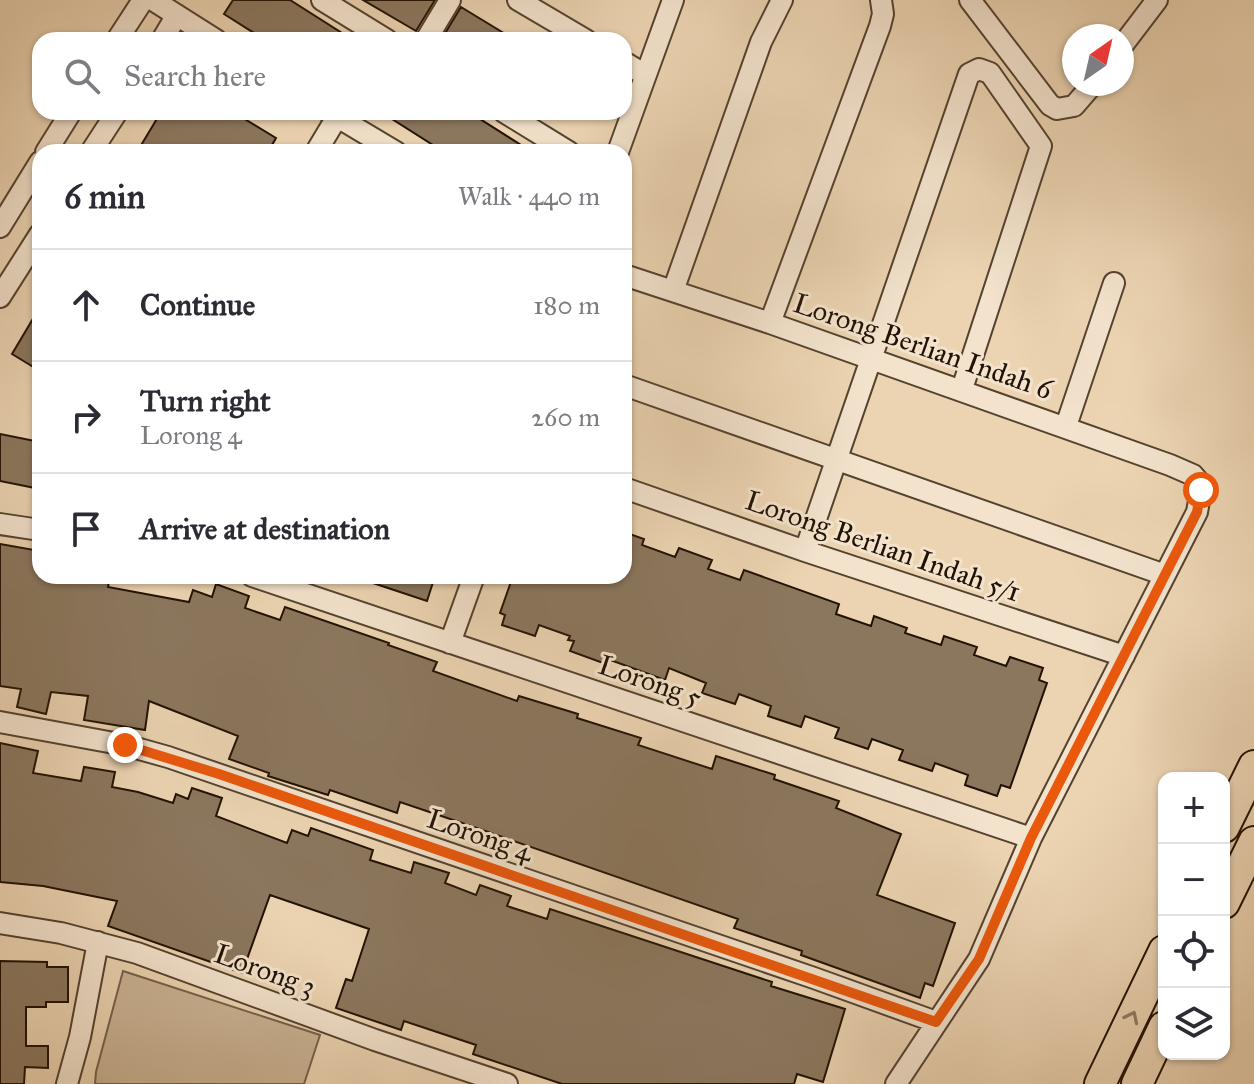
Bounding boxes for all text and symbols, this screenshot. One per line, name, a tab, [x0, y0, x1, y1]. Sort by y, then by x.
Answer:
north arrow	[1062, 24, 1134, 96]
search box	[32, 32, 632, 120]
icon: search	[60, 54, 104, 98]
text: Search here	[124, 58, 266, 94]
text: 6 min	[64, 176, 145, 217]
text: Walk · 440 m	[458, 180, 600, 212]
icon: ahead	[64, 283, 108, 327]
street label: Lorong Berlian Indah 6	[789, 285, 1059, 407]
text: Continue	[140, 287, 255, 323]
text: 180 m	[533, 289, 600, 321]
text: Turn right	[140, 383, 271, 419]
icon: right	[64, 395, 108, 439]
text: 260 m	[531, 401, 600, 433]
text: Lorong 4	[140, 419, 242, 451]
route start	[1183, 472, 1219, 508]
street label: Lorong Berlian Indah 5/1	[741, 482, 1025, 610]
icon: arrive	[64, 507, 108, 551]
text: Arrive at destination	[140, 511, 390, 547]
street label: Lorong 5	[594, 647, 706, 715]
route end	[107, 727, 143, 763]
map controls	[1158, 772, 1230, 1060]
button: +	[1158, 772, 1230, 844]
street label: Lorong 4	[423, 801, 539, 870]
button: −	[1158, 844, 1230, 916]
button: locate	[1158, 916, 1230, 988]
street label: Lorong 3	[210, 936, 320, 1004]
button: layers	[1158, 988, 1230, 1060]
one-way arrow	[1122, 1011, 1138, 1026]

